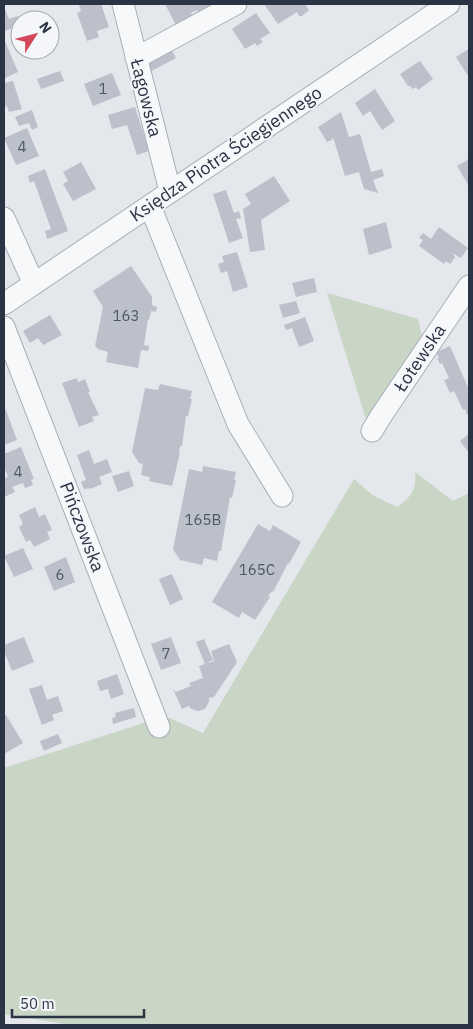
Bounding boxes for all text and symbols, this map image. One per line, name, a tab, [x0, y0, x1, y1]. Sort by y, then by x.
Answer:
north arrow	[10, 10, 60, 60]
text: N	[35, 18, 56, 37]
street label: Łagowska	[125, 55, 167, 140]
house number: 1	[98, 79, 108, 98]
street label: Księdza Piotra Ściegiennego	[125, 81, 326, 227]
house number: 4	[17, 137, 27, 156]
house number: 163	[112, 306, 140, 325]
street label: Łotewska	[388, 319, 451, 397]
house number: 4	[13, 462, 23, 481]
street label: Pińczowska	[55, 479, 110, 575]
house number: 165B	[185, 510, 221, 529]
house number: 165C	[239, 560, 275, 579]
house number: 6	[55, 565, 65, 584]
house number: 7	[161, 644, 171, 663]
scale bar	[12, 986, 145, 1018]
text: 50 m	[20, 994, 55, 1013]

